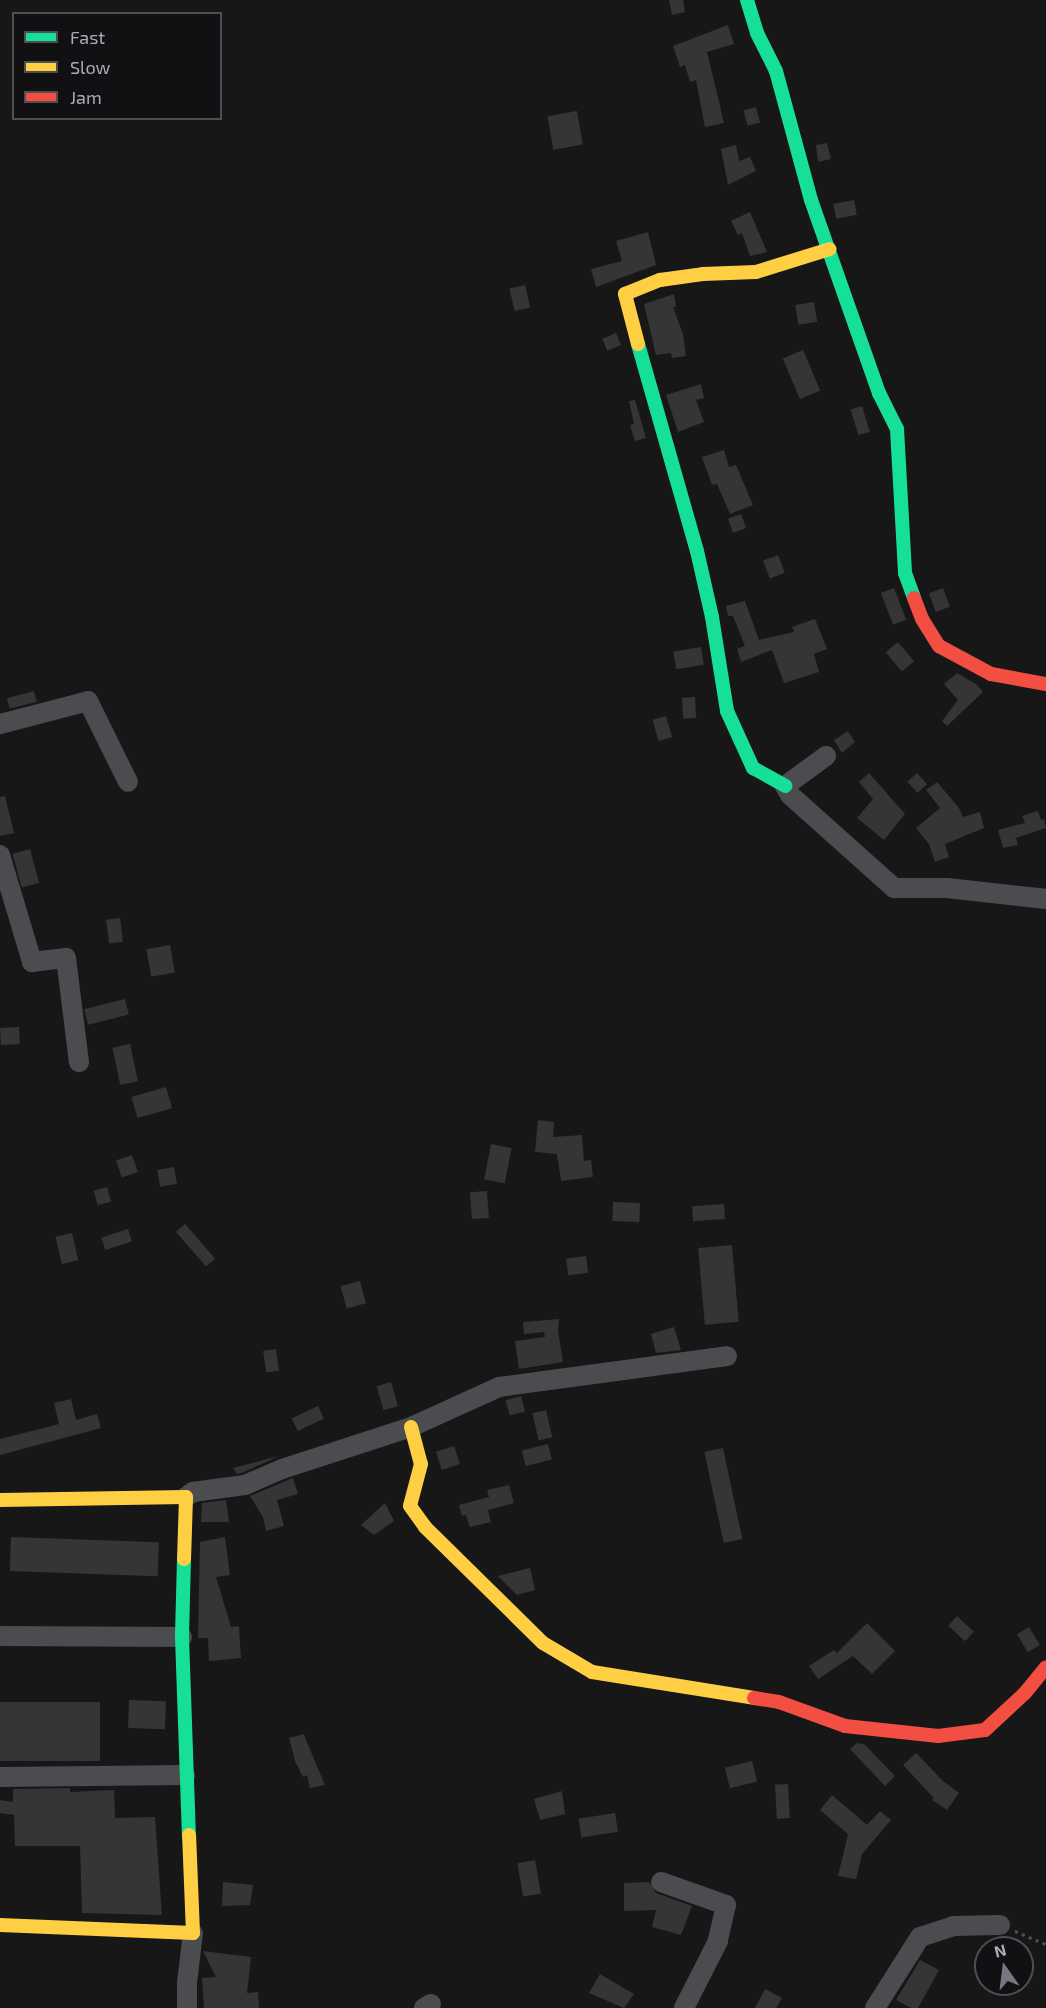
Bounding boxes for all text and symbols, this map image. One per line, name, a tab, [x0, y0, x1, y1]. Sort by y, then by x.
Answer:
legend	[12, 12, 222, 120]
text: Fast	[70, 26, 105, 48]
text: Slow	[70, 56, 110, 78]
text: Jam	[70, 86, 102, 108]
north arrow	[974, 1936, 1034, 1996]
text: N	[992, 1939, 1008, 1961]

